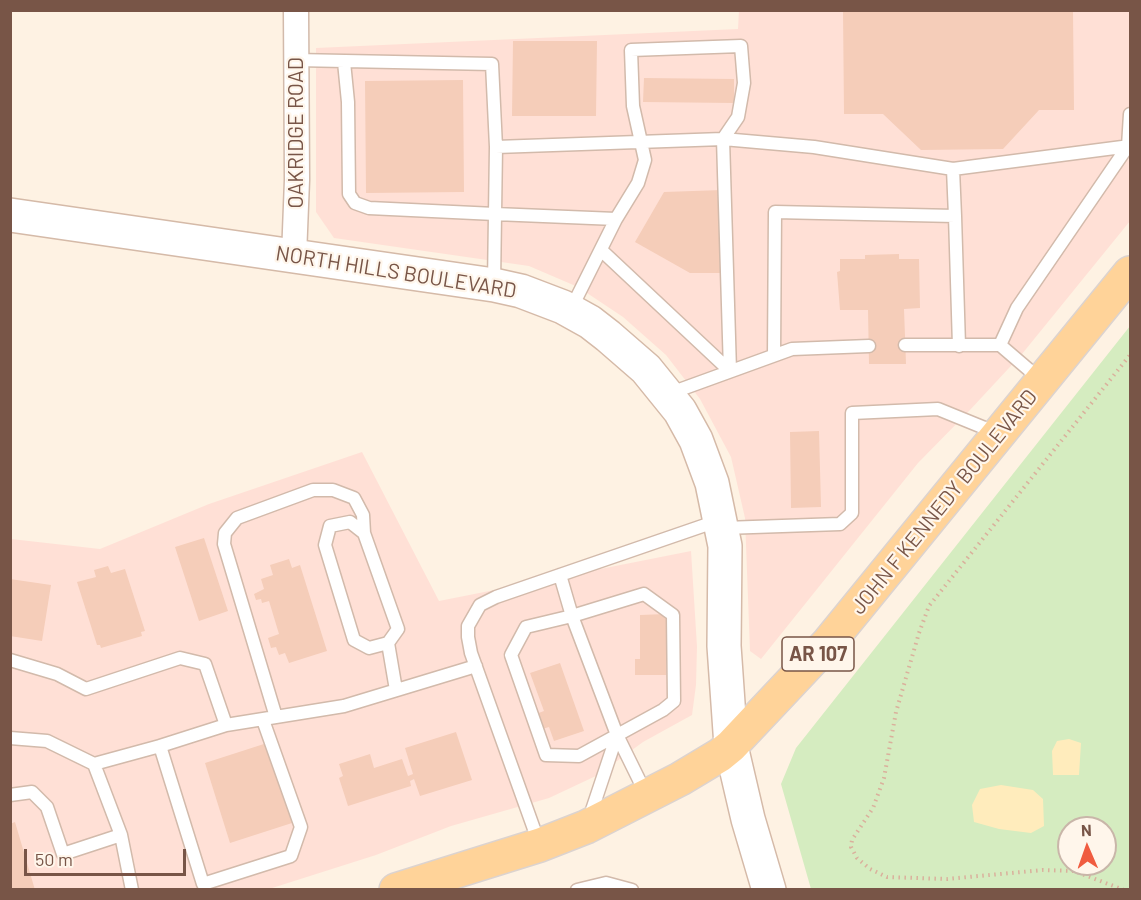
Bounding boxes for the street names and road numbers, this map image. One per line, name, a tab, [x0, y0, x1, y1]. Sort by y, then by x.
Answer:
street label: OAKRIDGE ROAD	[283, 57, 309, 209]
street label: NORTH HILLS BOULEVARD	[274, 241, 518, 303]
street label: JOHN F KENNEDY BOULEVARD	[846, 385, 1042, 619]
road number: AR 107	[782, 637, 854, 671]

